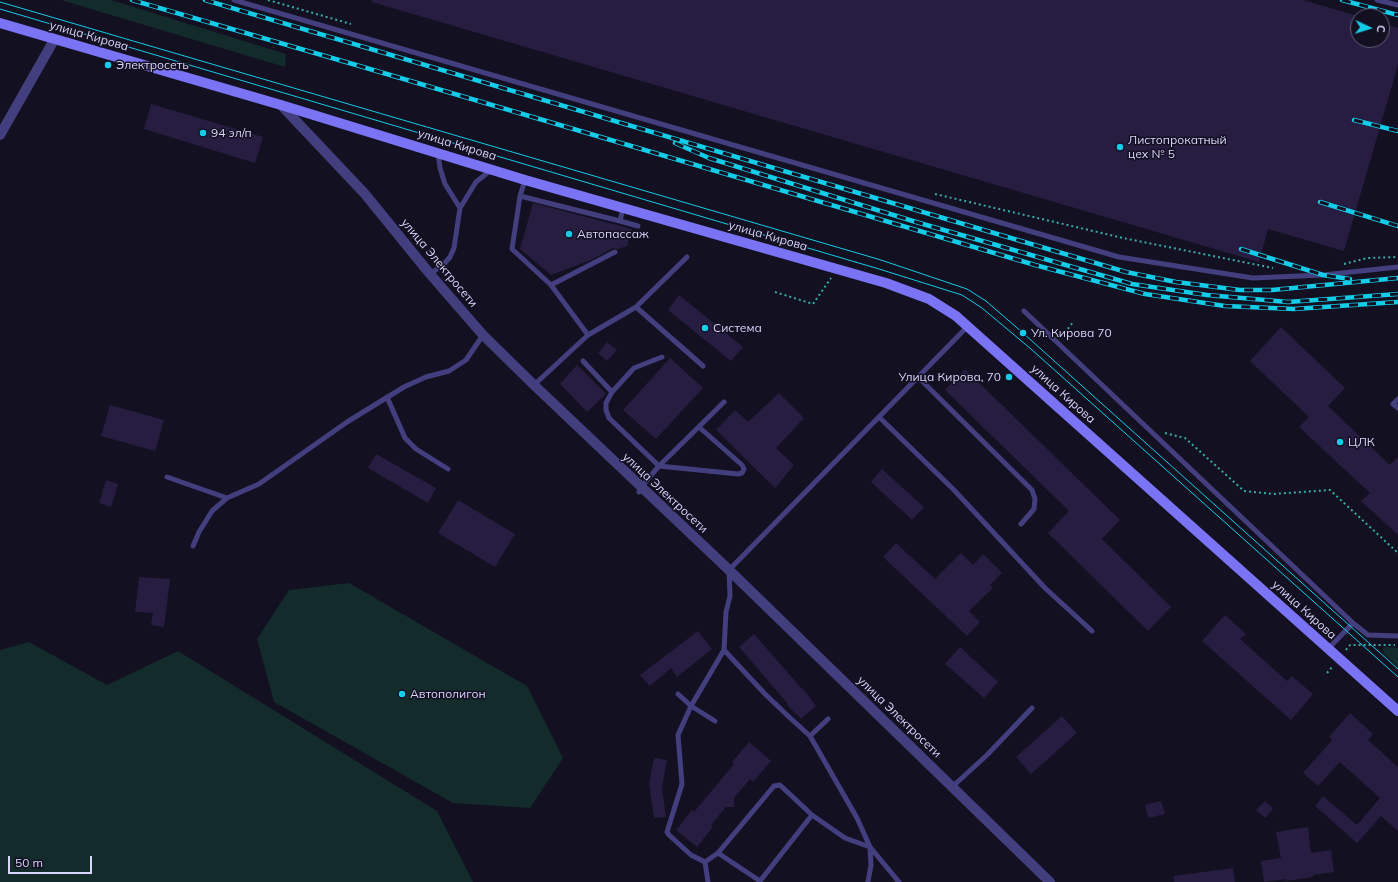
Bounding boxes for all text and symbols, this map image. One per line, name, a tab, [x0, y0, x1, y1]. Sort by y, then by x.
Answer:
north arrow	[1350, 8, 1390, 48]
street label: улица Кирова	[48, 18, 130, 54]
text: С	[1374, 25, 1388, 33]
place label: Электросеть	[116, 58, 189, 72]
marker: Электросеть	[103, 60, 113, 70]
place label: 94 эл/п	[211, 126, 252, 140]
street label: улица Кирова	[416, 126, 498, 164]
marker: 94 эл/п	[198, 128, 208, 138]
place label: Листопрокатный цех № 5	[1128, 133, 1227, 161]
marker: Листопрокатный цех № 5	[1115, 142, 1125, 152]
street label: улица Электросети	[398, 216, 480, 310]
street label: улица Кирова	[727, 218, 809, 254]
place label: Автопассаж	[577, 227, 649, 241]
marker: Автопассаж	[564, 229, 574, 239]
place label: Система	[713, 321, 762, 335]
marker: Система	[700, 323, 710, 333]
place label: Ул. Кирова 70	[1031, 326, 1112, 340]
marker: Ул. Кирова 70	[1018, 328, 1028, 338]
street label: улица Кирова	[1028, 361, 1098, 427]
place label: Улица Кирова, 70	[898, 370, 1001, 384]
marker: Улица Кирова, 70	[1004, 372, 1014, 382]
place label: ЦЛК	[1348, 435, 1375, 449]
marker: ЦЛК	[1335, 437, 1345, 447]
street label: улица Электросети	[619, 450, 711, 536]
street label: улица Кирова	[1269, 577, 1339, 643]
street label: улица Электросети	[854, 673, 944, 761]
place label: Автополигон	[410, 687, 486, 701]
marker: Автополигон	[397, 689, 407, 699]
scale bar	[10, 848, 94, 874]
text: 50 m	[15, 855, 43, 870]

